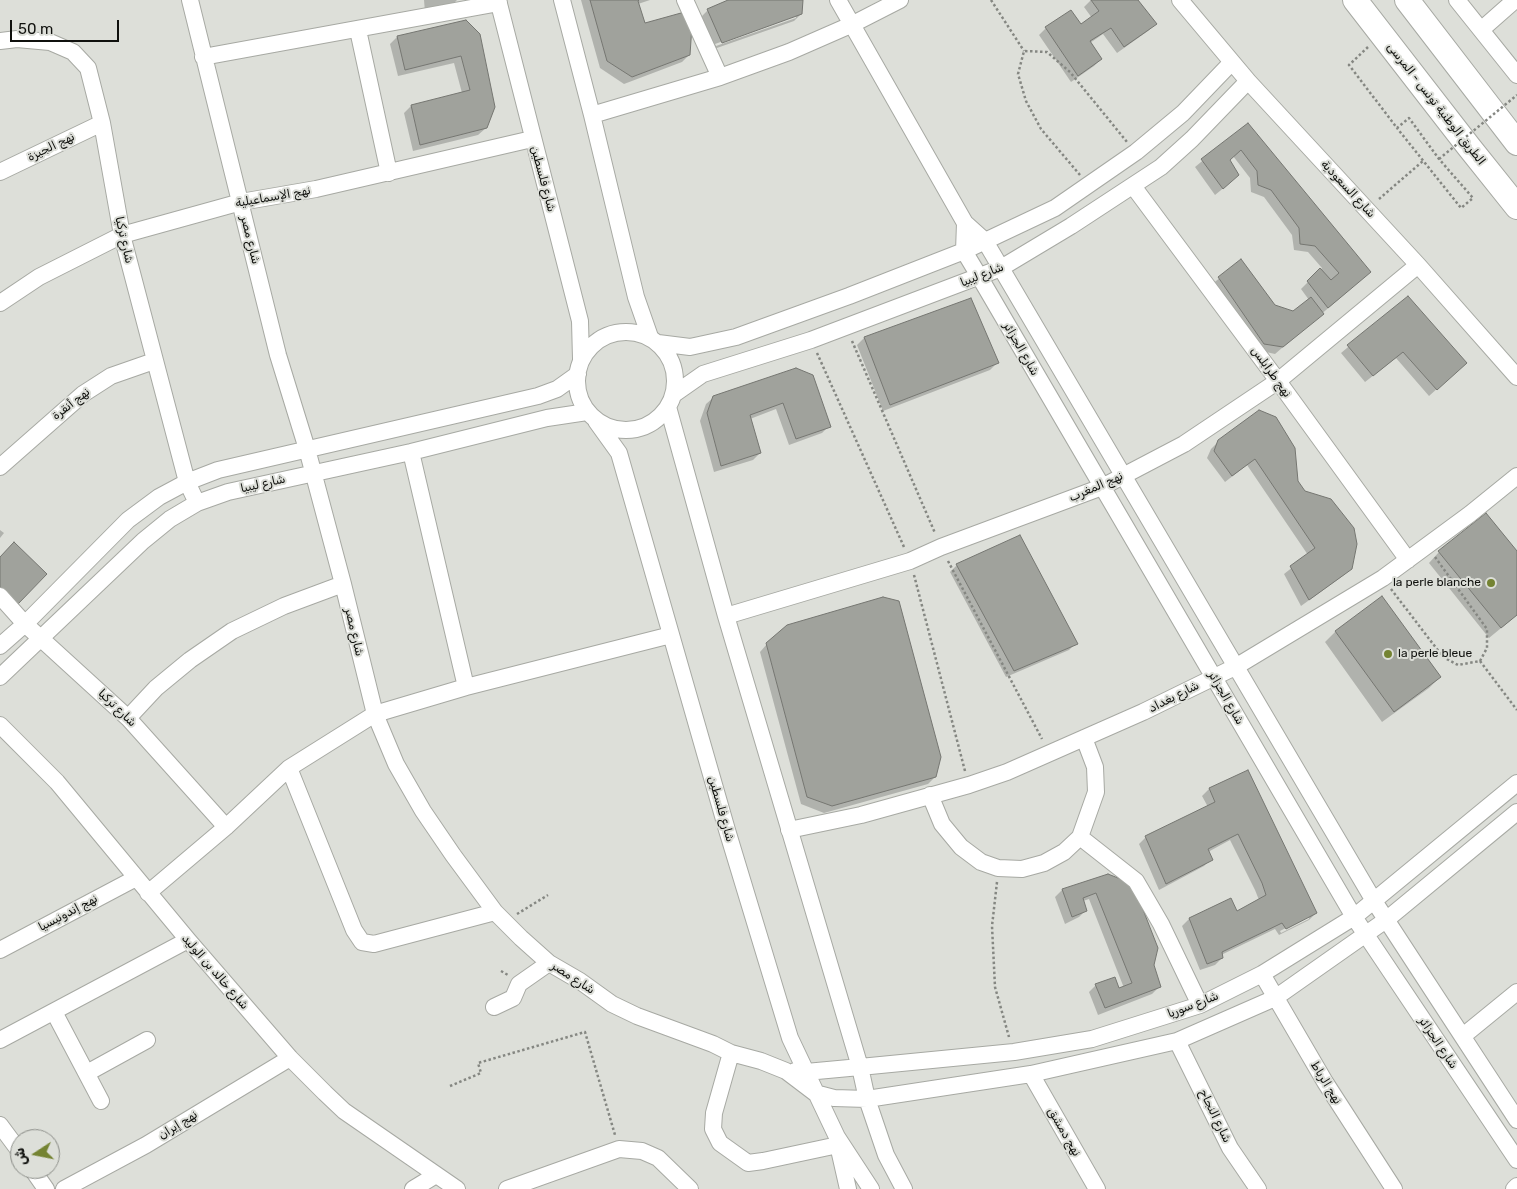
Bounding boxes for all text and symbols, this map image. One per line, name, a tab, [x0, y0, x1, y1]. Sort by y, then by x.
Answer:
scale bar	[12, 10, 121, 42]
text: 50 m	[18, 20, 53, 38]
street label: الطريق الوطنية تونس - المرسى	[1384, 40, 1488, 168]
street label: نهج الجيزة	[25, 129, 77, 165]
street label: شارع فلسطين	[527, 144, 559, 214]
street label: شارع السعودية	[1318, 157, 1378, 221]
street label: نهج الإسماعيلية	[234, 183, 312, 211]
street label: شارع مصر	[237, 214, 263, 266]
street label: شارع تركيا	[112, 215, 136, 265]
street label: شارع ليبيا	[958, 260, 1006, 290]
street label: شارع الجزائر	[1000, 320, 1042, 378]
street label: نهج طرابلس	[1248, 344, 1294, 400]
street label: نهج أنقرة	[49, 385, 93, 423]
street label: نهج المغرب	[1067, 469, 1125, 505]
street label: شارع ليبيا	[239, 472, 287, 496]
place label: la perle blanche	[1393, 576, 1481, 590]
marker: la perle blanche	[1485, 577, 1497, 589]
street label: شارع مصر	[341, 607, 367, 657]
place label: la perle bleue	[1398, 647, 1472, 661]
marker: la perle bleue	[1382, 648, 1394, 660]
street label: شارع الجزائر	[1205, 669, 1247, 727]
street label: شارع بغداد	[1146, 678, 1202, 716]
street label: شارع تركيا	[95, 686, 139, 730]
street label: شارع فلسطين	[705, 775, 737, 843]
street label: نهج إندونيسيا	[36, 891, 100, 935]
street label: شارع خالد بن الوليد	[179, 932, 251, 1012]
street label: شارع مصر	[549, 959, 597, 997]
street label: شارع سوريا	[1165, 989, 1221, 1021]
street label: شارع الجزائر	[1415, 1014, 1461, 1072]
street label: نهج الرباط	[1307, 1059, 1345, 1107]
street label: شارع النجاح	[1196, 1087, 1234, 1145]
street label: نهج دمشق	[1044, 1105, 1084, 1159]
street label: نهج إيران	[156, 1107, 200, 1143]
north arrow	[10, 1129, 60, 1179]
text: ش	[11, 1146, 31, 1167]

